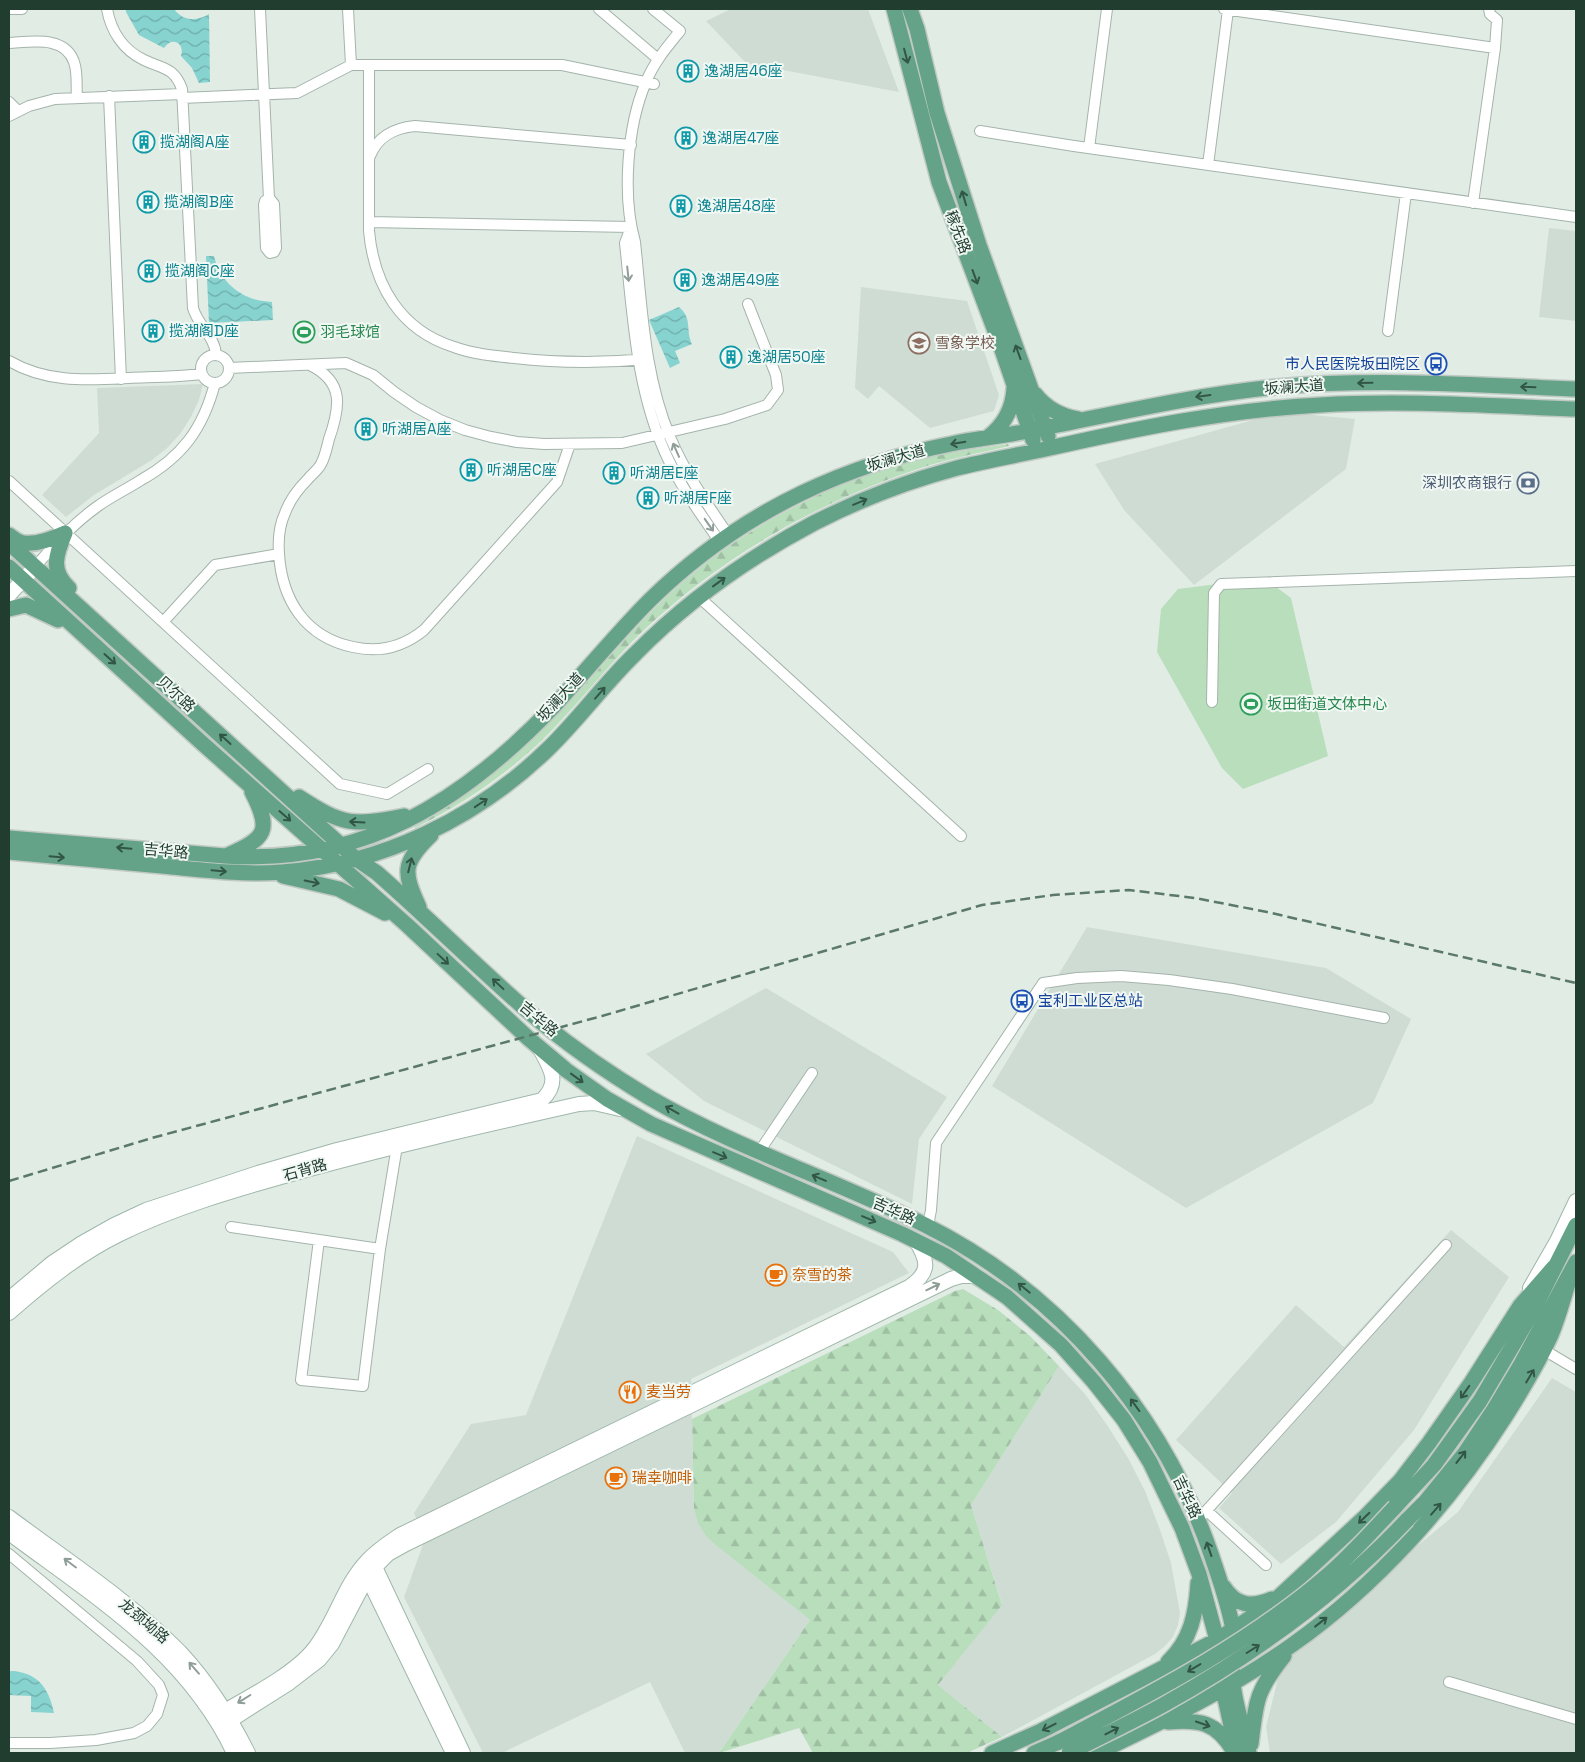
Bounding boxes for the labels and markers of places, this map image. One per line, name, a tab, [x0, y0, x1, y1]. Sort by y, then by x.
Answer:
building icon: 逸湖居46座	[676, 59, 700, 83]
place label: 逸湖居46座	[704, 61, 783, 80]
building icon: 逸湖居47座	[674, 126, 698, 150]
place label: 逸湖居47座	[702, 128, 779, 147]
building icon: 揽湖阁A座	[132, 130, 156, 154]
place label: 揽湖阁A座	[160, 132, 229, 151]
building icon: 揽湖阁B座	[136, 190, 160, 214]
place label: 揽湖阁B座	[164, 192, 234, 211]
building icon: 逸湖居48座	[669, 194, 693, 218]
place label: 逸湖居48座	[697, 196, 776, 215]
building icon: 揽湖阁C座	[137, 259, 161, 283]
place label: 揽湖阁C座	[165, 261, 235, 280]
building icon: 逸湖居49座	[673, 268, 697, 292]
place label: 逸湖居49座	[701, 270, 780, 289]
building icon: 揽湖阁D座	[141, 319, 165, 343]
sports icon: 羽毛球馆	[292, 320, 316, 344]
place label: 揽湖阁D座	[169, 321, 239, 340]
place label: 羽毛球馆	[320, 322, 380, 341]
school or university icon: 雪象学校	[907, 331, 931, 355]
place label: 雪象学校	[935, 333, 995, 352]
building icon: 逸湖居50座	[719, 345, 743, 369]
place label: 逸湖居50座	[747, 347, 826, 366]
bus stop icon: 市人民医院坂田院区	[1424, 352, 1448, 376]
place label: 市人民医院坂田院区	[1285, 354, 1420, 373]
building icon: 听湖居A座	[354, 417, 378, 441]
place label: 听湖居A座	[382, 419, 451, 438]
building icon: 听湖居C座	[459, 458, 483, 482]
place label: 听湖居C座	[487, 460, 557, 479]
building icon: 听湖居E座	[602, 461, 626, 485]
place label: 听湖居E座	[630, 463, 698, 482]
bank icon: 深圳农商银行	[1516, 471, 1540, 495]
place label: 深圳农商银行	[1422, 473, 1512, 492]
building icon: 听湖居F座	[636, 486, 660, 510]
place label: 听湖居F座	[664, 488, 732, 507]
sports icon: 坂田街道文体中心	[1239, 692, 1263, 716]
place label: 坂田街道文体中心	[1267, 694, 1387, 713]
bus stop icon: 宝利工业区总站	[1010, 989, 1034, 1013]
place label: 宝利工业区总站	[1038, 991, 1143, 1010]
cafe icon: 奈雪的茶	[764, 1263, 788, 1287]
place label: 奈雪的茶	[792, 1265, 852, 1284]
restaurant icon: 麦当劳	[618, 1380, 642, 1404]
place label: 麦当劳	[646, 1382, 691, 1401]
cafe icon: 瑞幸咖啡	[604, 1466, 628, 1490]
place label: 瑞幸咖啡	[632, 1468, 692, 1487]

